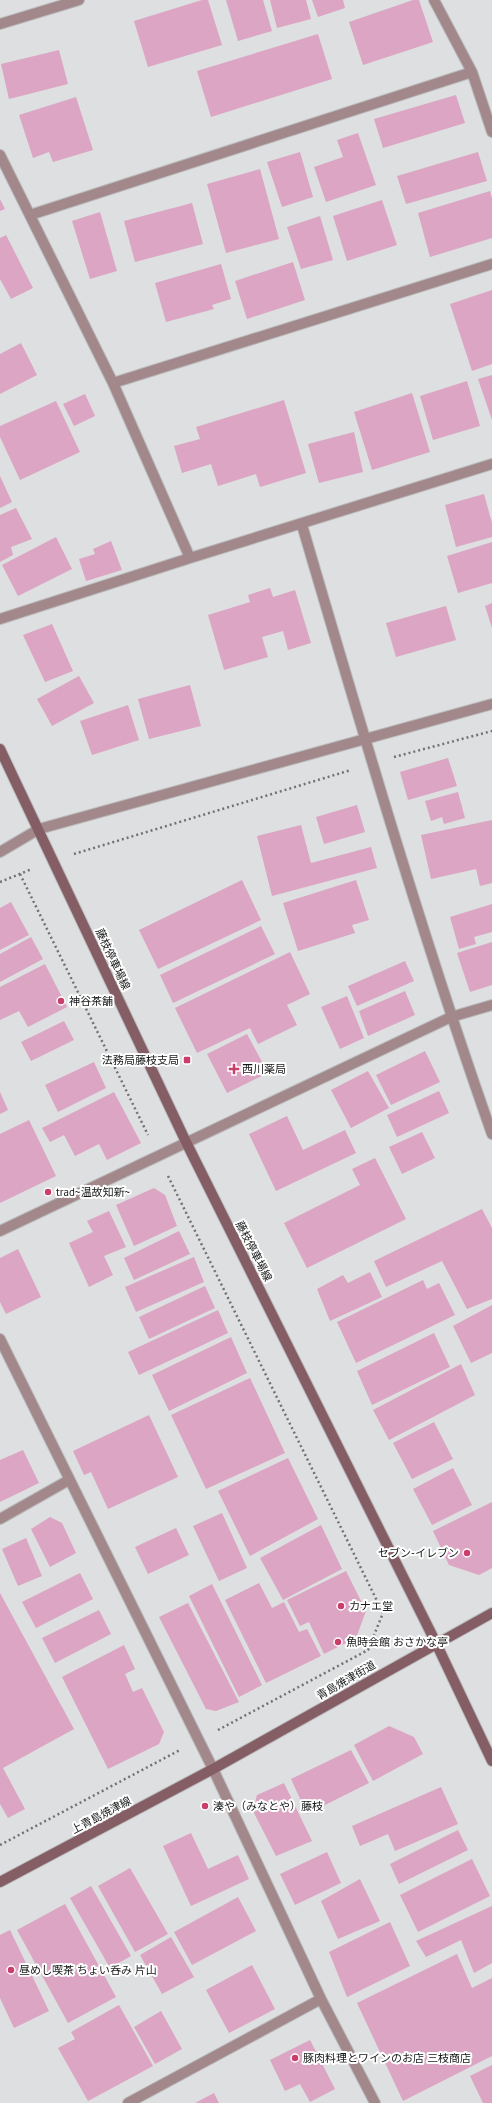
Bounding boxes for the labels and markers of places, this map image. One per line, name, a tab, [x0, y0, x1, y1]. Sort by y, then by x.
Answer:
place label: 神谷茶舗	[69, 994, 113, 1008]
marker: 神谷茶舗	[56, 996, 66, 1006]
place label: 法務局藤枝支局	[102, 1053, 179, 1067]
marker: 法務局藤枝支局	[182, 1055, 192, 1065]
place label: 西川薬局	[242, 1062, 286, 1076]
marker: 西川薬局	[229, 1064, 239, 1074]
place label: trad~温故知新~	[56, 1185, 130, 1199]
marker: trad~温故知新~	[43, 1187, 53, 1197]
place label: セブン-イレブン	[378, 1546, 459, 1560]
marker: セブン-イレブン	[462, 1548, 472, 1558]
place label: カナエ堂	[349, 1599, 393, 1613]
marker: カナエ堂	[336, 1601, 346, 1611]
place label: 魚時会館 おさかな亭	[346, 1635, 448, 1649]
marker: 魚時会館 おさかな亭	[333, 1637, 343, 1647]
place label: 湊や（みなとや）藤枝	[213, 1799, 323, 1813]
marker: 湊や（みなとや）藤枝	[200, 1801, 210, 1811]
place label: 昼めし喫茶 ちょい呑み 片山	[19, 1963, 157, 1977]
marker: 昼めし喫茶 ちょい呑み 片山	[6, 1965, 16, 1975]
place label: 豚肉料理とワインのお店 三枝商店	[303, 2051, 471, 2065]
marker: 豚肉料理とワインのお店 三枝商店	[290, 2053, 300, 2063]

